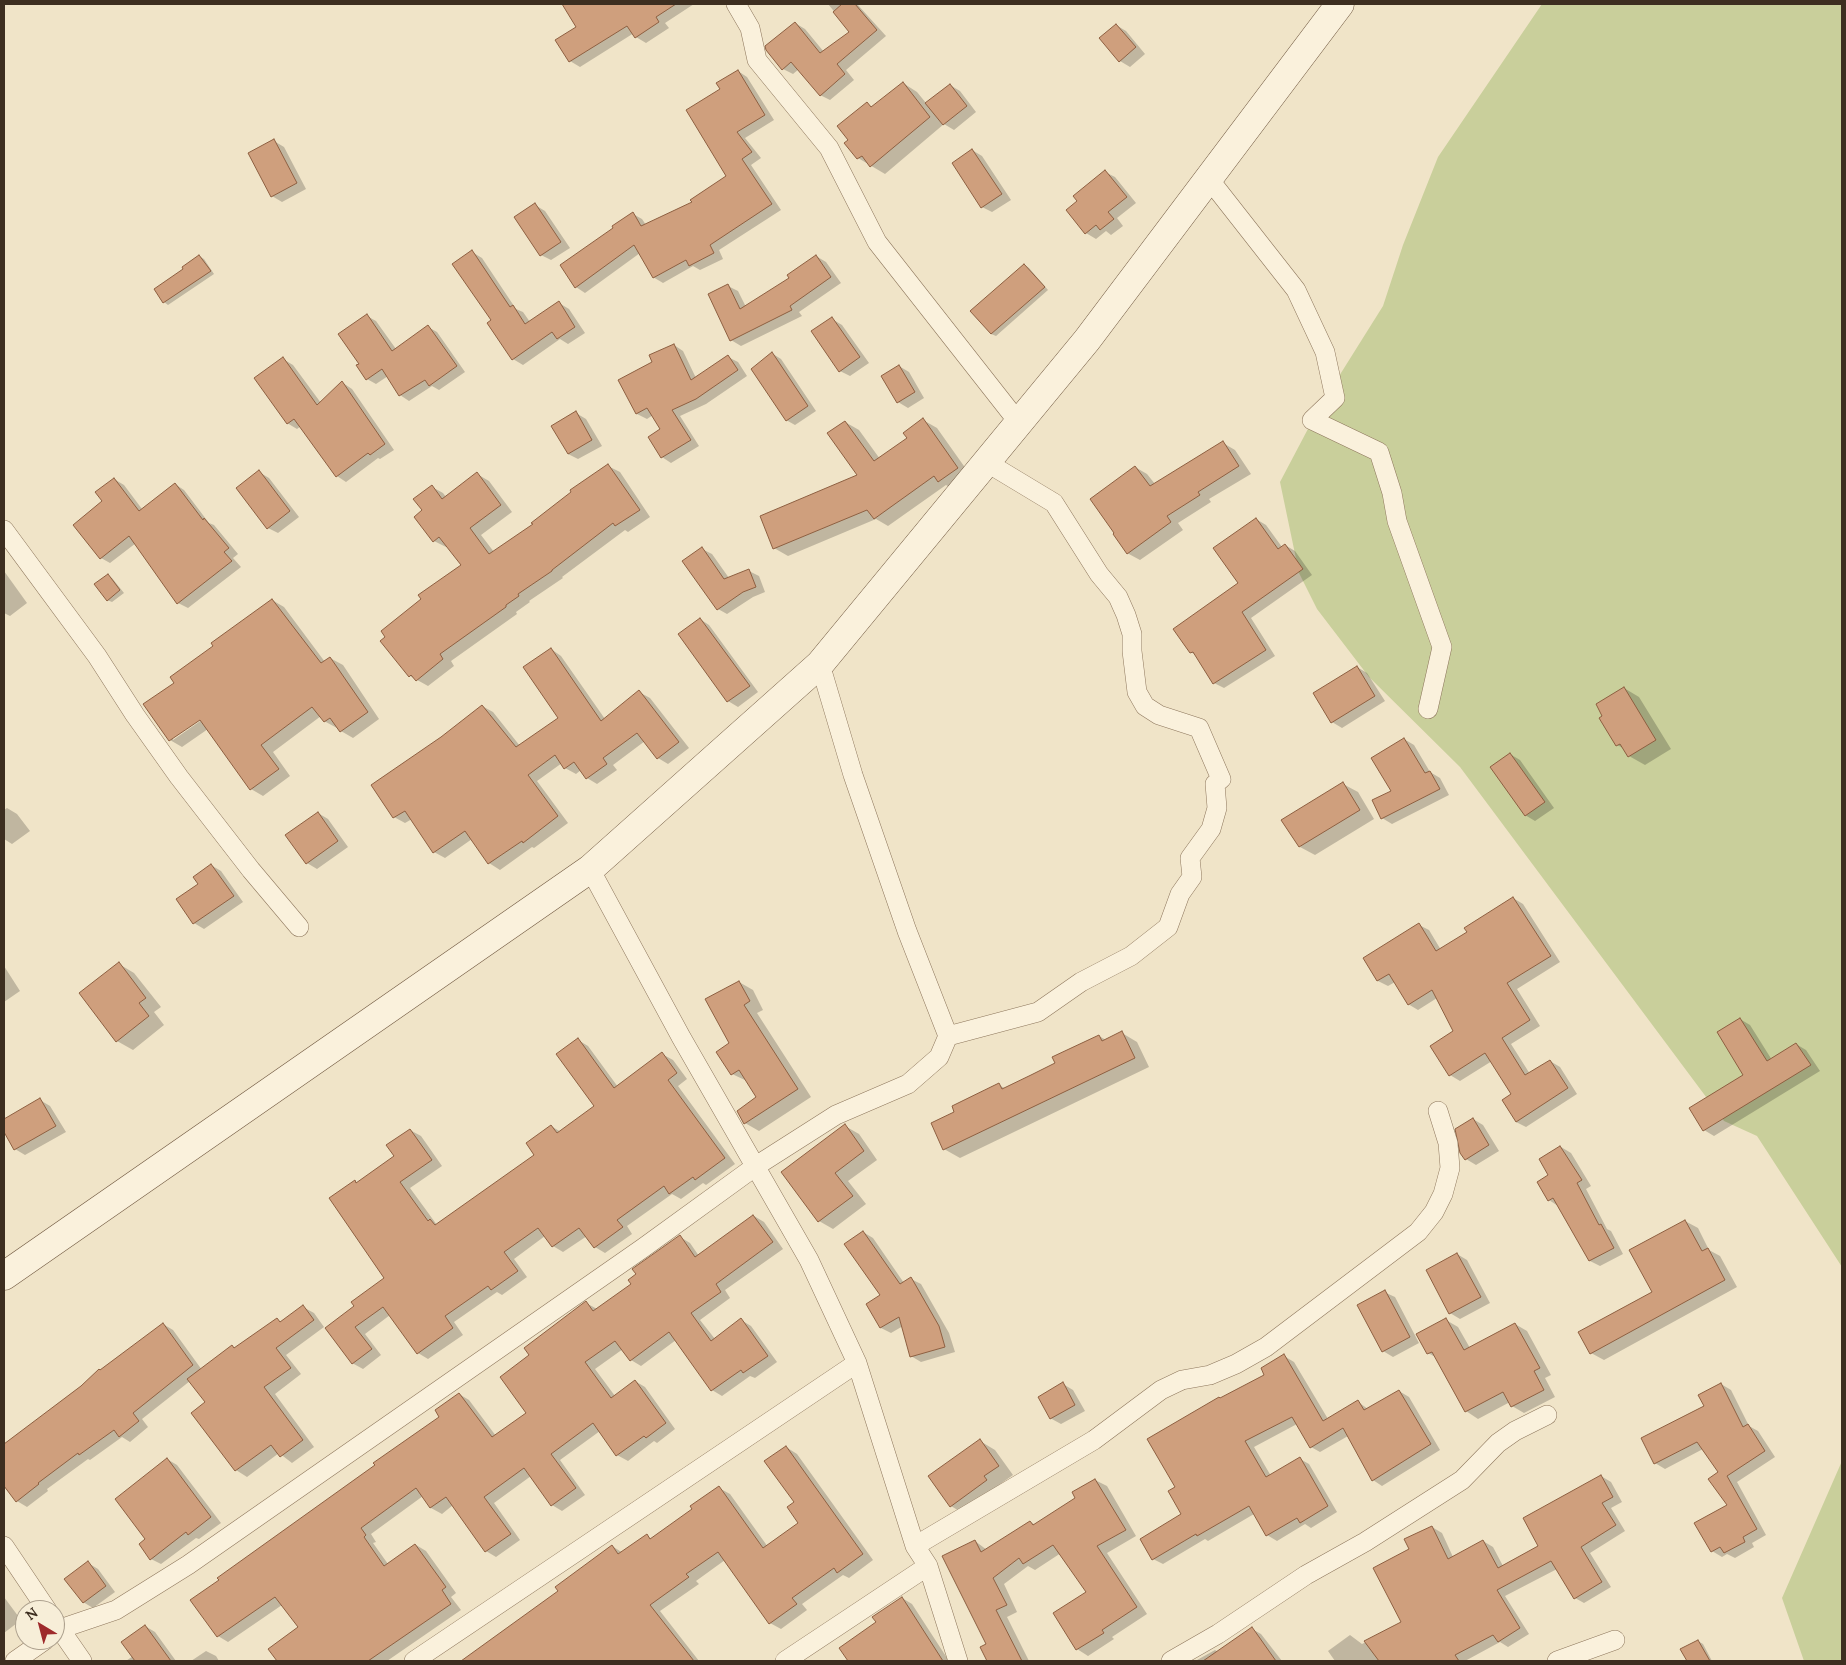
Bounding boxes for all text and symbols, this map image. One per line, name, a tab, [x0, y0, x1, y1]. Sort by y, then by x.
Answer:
north arrow	[15, 1600, 65, 1650]
text: N	[22, 1603, 41, 1624]

